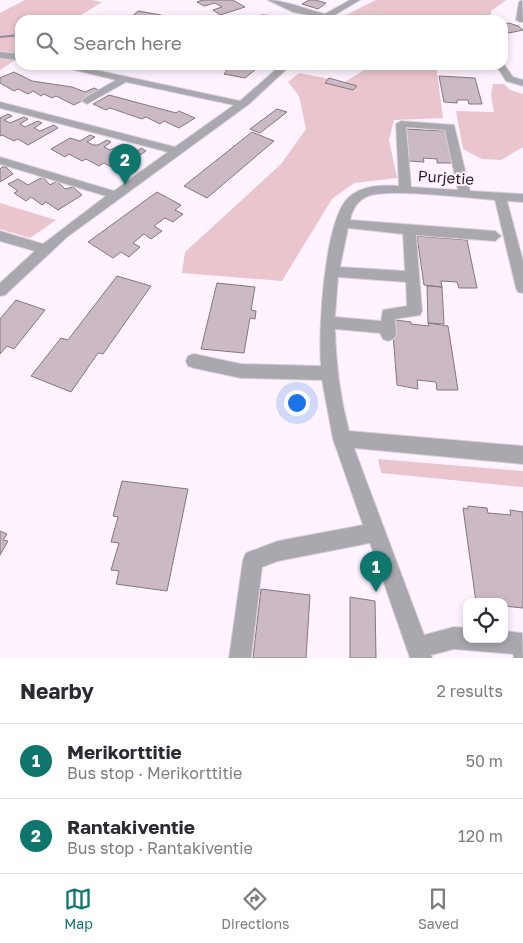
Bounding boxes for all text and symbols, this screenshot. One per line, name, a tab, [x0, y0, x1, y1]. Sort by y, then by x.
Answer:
search box	[15, 15, 508, 70]
icon: search	[33, 29, 61, 57]
text: Search here	[73, 31, 182, 54]
pin: 2	[109, 144, 141, 185]
street label: Purjetie	[417, 166, 475, 188]
your location	[284, 390, 310, 416]
pin: 1	[360, 551, 392, 592]
map controls	[463, 598, 508, 643]
button: locate	[463, 598, 508, 643]
text: Nearby	[20, 678, 94, 704]
text: 2 results	[437, 681, 503, 701]
text: Merikorttitie	[67, 740, 182, 763]
text: 1	[32, 751, 40, 771]
text: 50 m	[466, 751, 503, 771]
text: Bus stop · Merikorttitie	[67, 763, 242, 783]
text: Rantakiventie	[67, 815, 195, 838]
text: 2	[31, 826, 41, 846]
text: 120 m	[458, 826, 503, 846]
text: Bus stop · Rantakiventie	[67, 838, 253, 858]
tab: Map	[64, 885, 93, 932]
tab: Directions	[221, 885, 290, 932]
tab: Saved	[418, 885, 459, 932]

